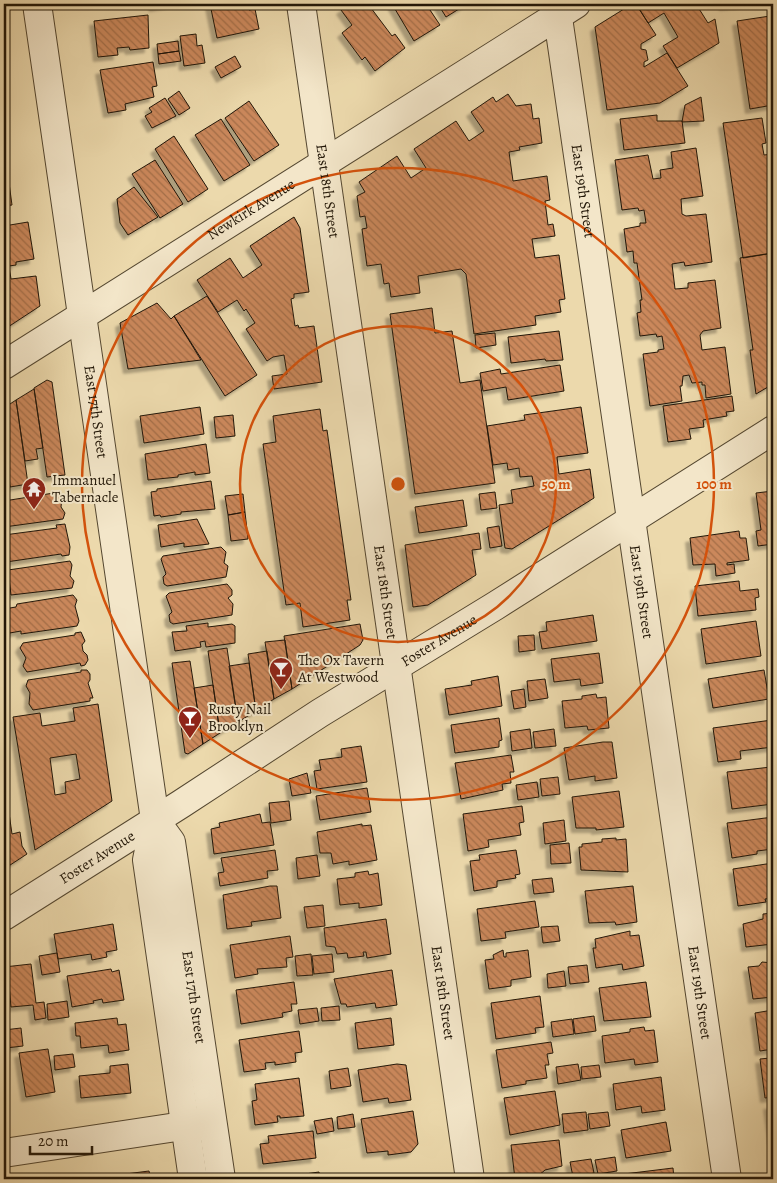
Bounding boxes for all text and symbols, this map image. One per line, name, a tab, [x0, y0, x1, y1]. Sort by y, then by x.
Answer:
street label: East 18th Street	[311, 143, 345, 239]
street label: East 19th Street	[567, 143, 600, 239]
street label: Newkirk Avenue	[203, 174, 299, 244]
street label: East 17th Street	[79, 364, 113, 460]
place label: Immanuel Tabernacle	[52, 470, 119, 507]
text: 50 m	[541, 474, 571, 494]
text: 100 m	[696, 474, 732, 494]
centre of rings	[389, 475, 407, 493]
temple icon: Immanuel Tabernacle	[21, 476, 47, 510]
street label: East 18th Street	[369, 544, 402, 640]
street label: East 19th Street	[625, 544, 658, 640]
street label: Foster Avenue	[397, 609, 481, 671]
place label: The Ox Tavern At Westwood	[297, 650, 384, 687]
bar icon: The Ox Tavern At Westwood	[268, 656, 294, 690]
place label: Rusty Nail Brooklyn	[208, 699, 271, 736]
bar icon: Rusty Nail Brooklyn	[177, 705, 203, 739]
street label: Foster Avenue	[55, 826, 139, 889]
street label: East 18th Street	[427, 944, 460, 1041]
street label: East 19th Street	[683, 944, 717, 1041]
street label: East 17th Street	[177, 949, 211, 1045]
scale bar	[30, 1123, 92, 1155]
text: 20 m	[38, 1131, 69, 1151]

